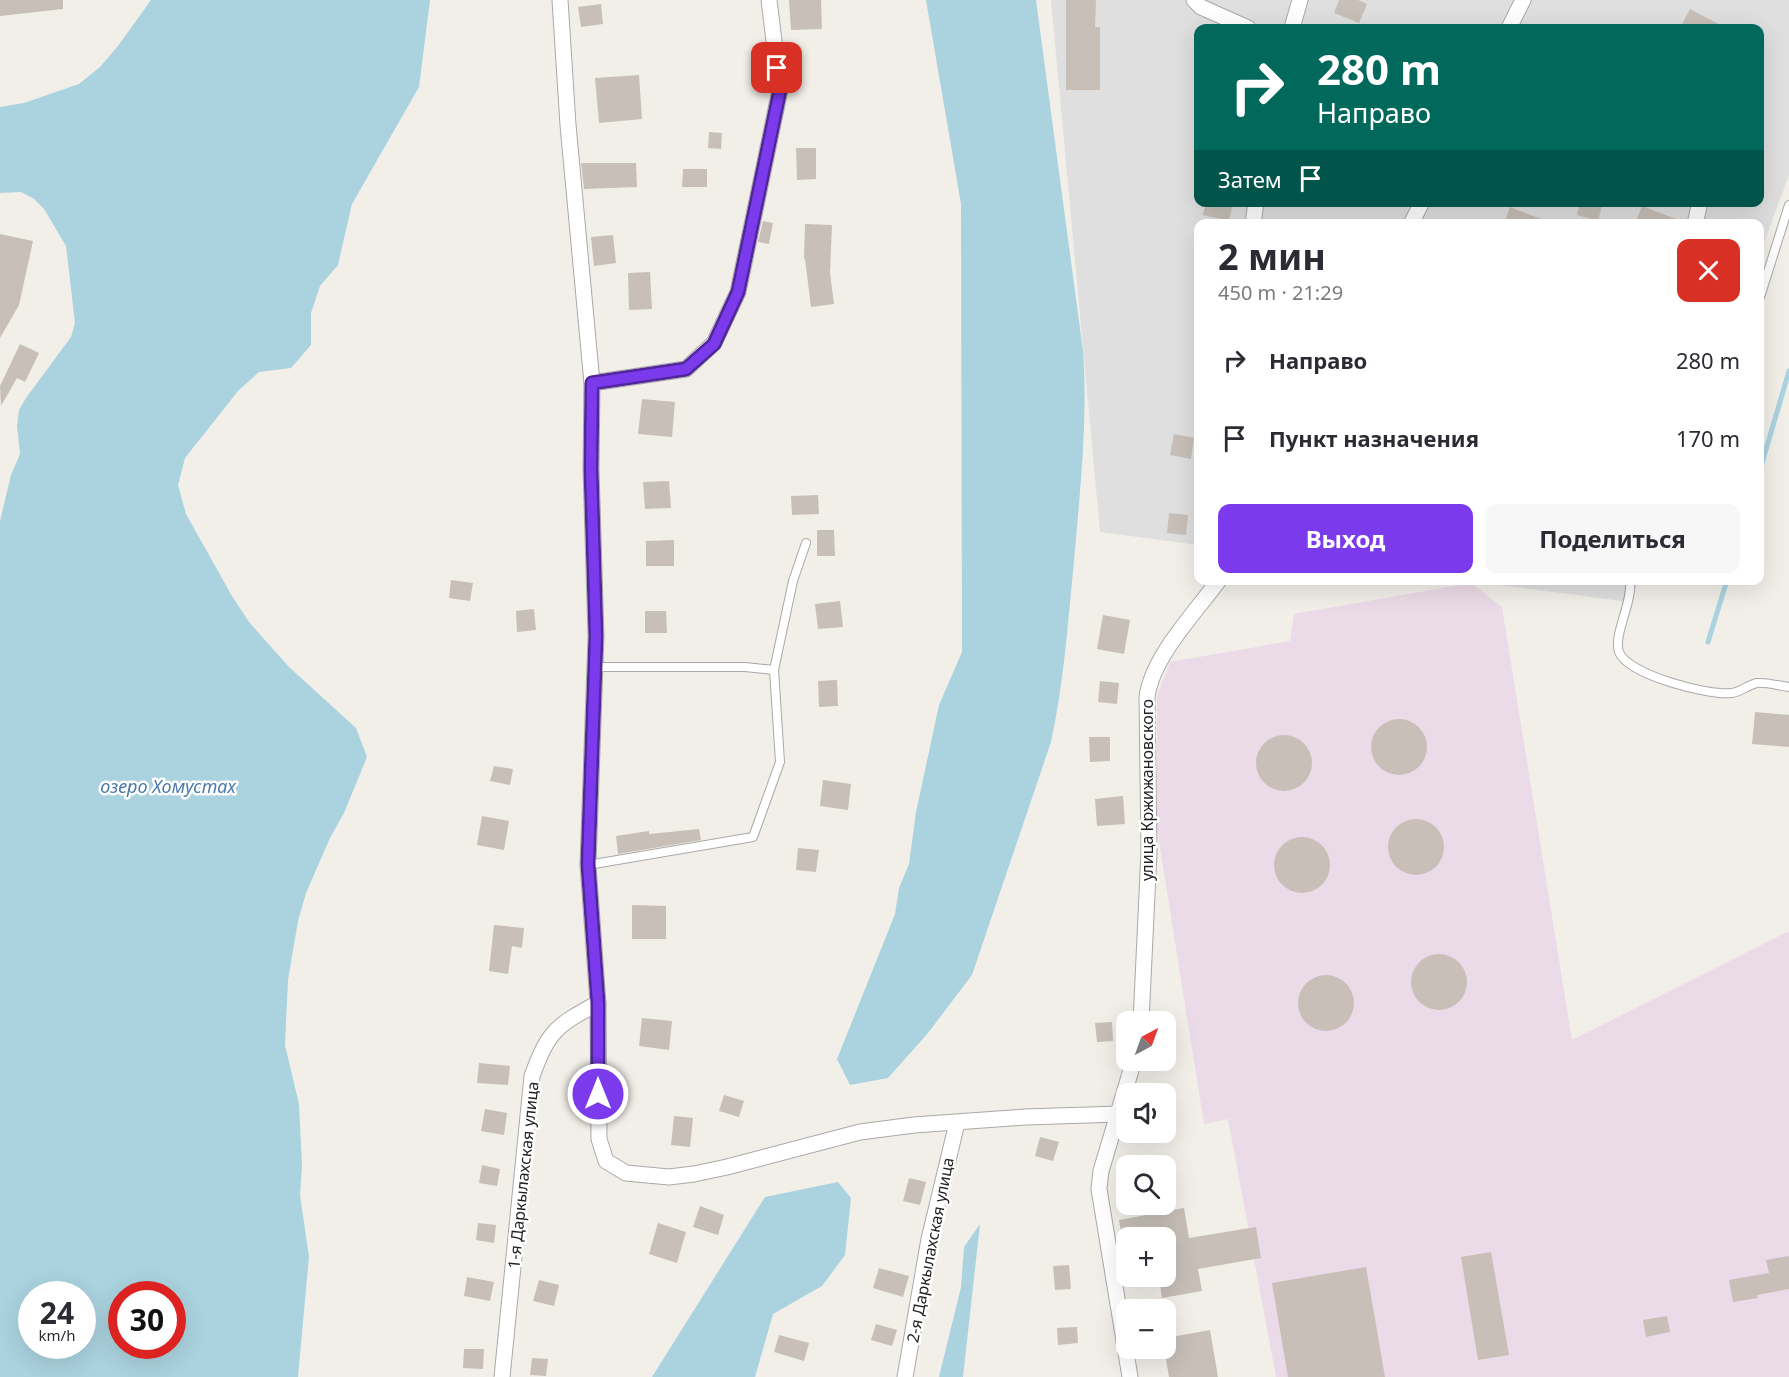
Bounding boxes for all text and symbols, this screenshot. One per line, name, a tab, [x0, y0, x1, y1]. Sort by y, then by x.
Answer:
text: 280 m	[1317, 40, 1441, 97]
pin	[751, 42, 802, 93]
icon: right	[1218, 48, 1296, 126]
icon: arrive	[760, 51, 793, 84]
text: Направо	[1317, 94, 1431, 131]
icon: arrive	[1294, 162, 1327, 195]
text: Затем	[1218, 164, 1282, 194]
text: 2 мин	[1218, 232, 1326, 281]
button: close	[1677, 239, 1740, 302]
text: 450 m · 21:29	[1218, 279, 1343, 306]
icon: right	[1218, 344, 1251, 377]
text: Направо	[1269, 345, 1367, 375]
text: 280 m	[1676, 345, 1740, 375]
icon: arrive	[1218, 422, 1251, 455]
text: Пункт назначения	[1269, 423, 1479, 453]
text: 170 m	[1676, 423, 1740, 453]
button: Выход	[1218, 504, 1473, 573]
button: Поделиться	[1485, 504, 1740, 573]
street label: улица Кржижановского	[1136, 699, 1158, 881]
water label: озеро Хомустах	[100, 774, 236, 798]
north arrow	[1116, 1011, 1176, 1071]
map controls	[1116, 1011, 1176, 1359]
position arrow	[566, 1062, 630, 1126]
street label: 1-я Даркылахская улица	[502, 1080, 544, 1270]
button: sound	[1116, 1083, 1176, 1143]
button: search	[1116, 1155, 1176, 1215]
street label: 2-я Даркылахская улица	[901, 1156, 959, 1344]
button: +	[1116, 1227, 1176, 1287]
speed limit sign: 30	[108, 1281, 186, 1359]
text: 24	[40, 1292, 74, 1333]
button: −	[1116, 1299, 1176, 1359]
text: km/h	[39, 1325, 75, 1345]

